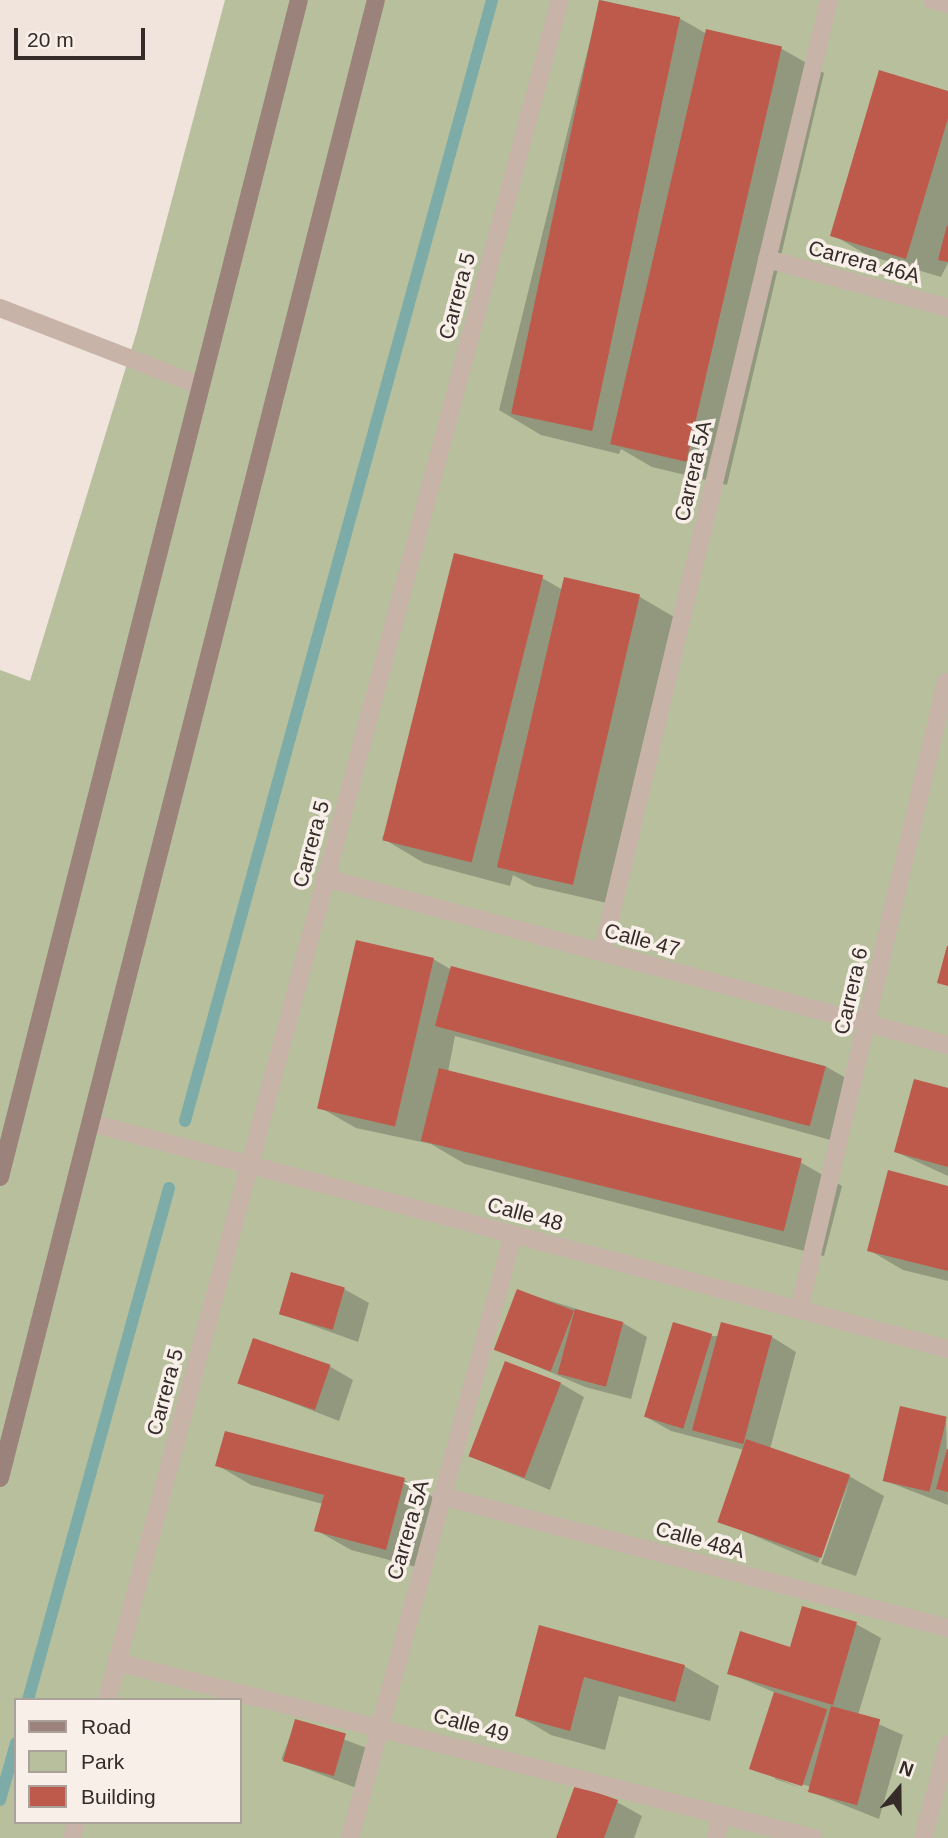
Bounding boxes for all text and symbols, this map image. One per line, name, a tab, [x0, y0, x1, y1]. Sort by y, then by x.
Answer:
scale bar	[18, 14, 149, 58]
text: 20 m	[27, 28, 74, 51]
street label: Carrera 46A	[805, 235, 923, 289]
street label: Carrera 5	[433, 250, 481, 342]
street label: Carrera 5A	[669, 418, 717, 524]
street label: Carrera 5	[287, 798, 335, 890]
street label: Calle 47	[602, 918, 682, 962]
street label: Carrera 6	[829, 945, 873, 1037]
street label: Calle 48	[485, 1192, 565, 1236]
street label: Carrera 5	[141, 1346, 189, 1438]
street label: Carrera 5A	[382, 1477, 434, 1583]
street label: Calle 48A	[653, 1516, 747, 1564]
legend	[14, 1698, 242, 1824]
street label: Calle 49	[431, 1703, 511, 1747]
text: Road	[81, 1715, 131, 1738]
text: Park	[81, 1750, 124, 1773]
north arrow	[864, 1754, 934, 1824]
text: N	[896, 1757, 916, 1781]
text: Building	[81, 1785, 156, 1808]

